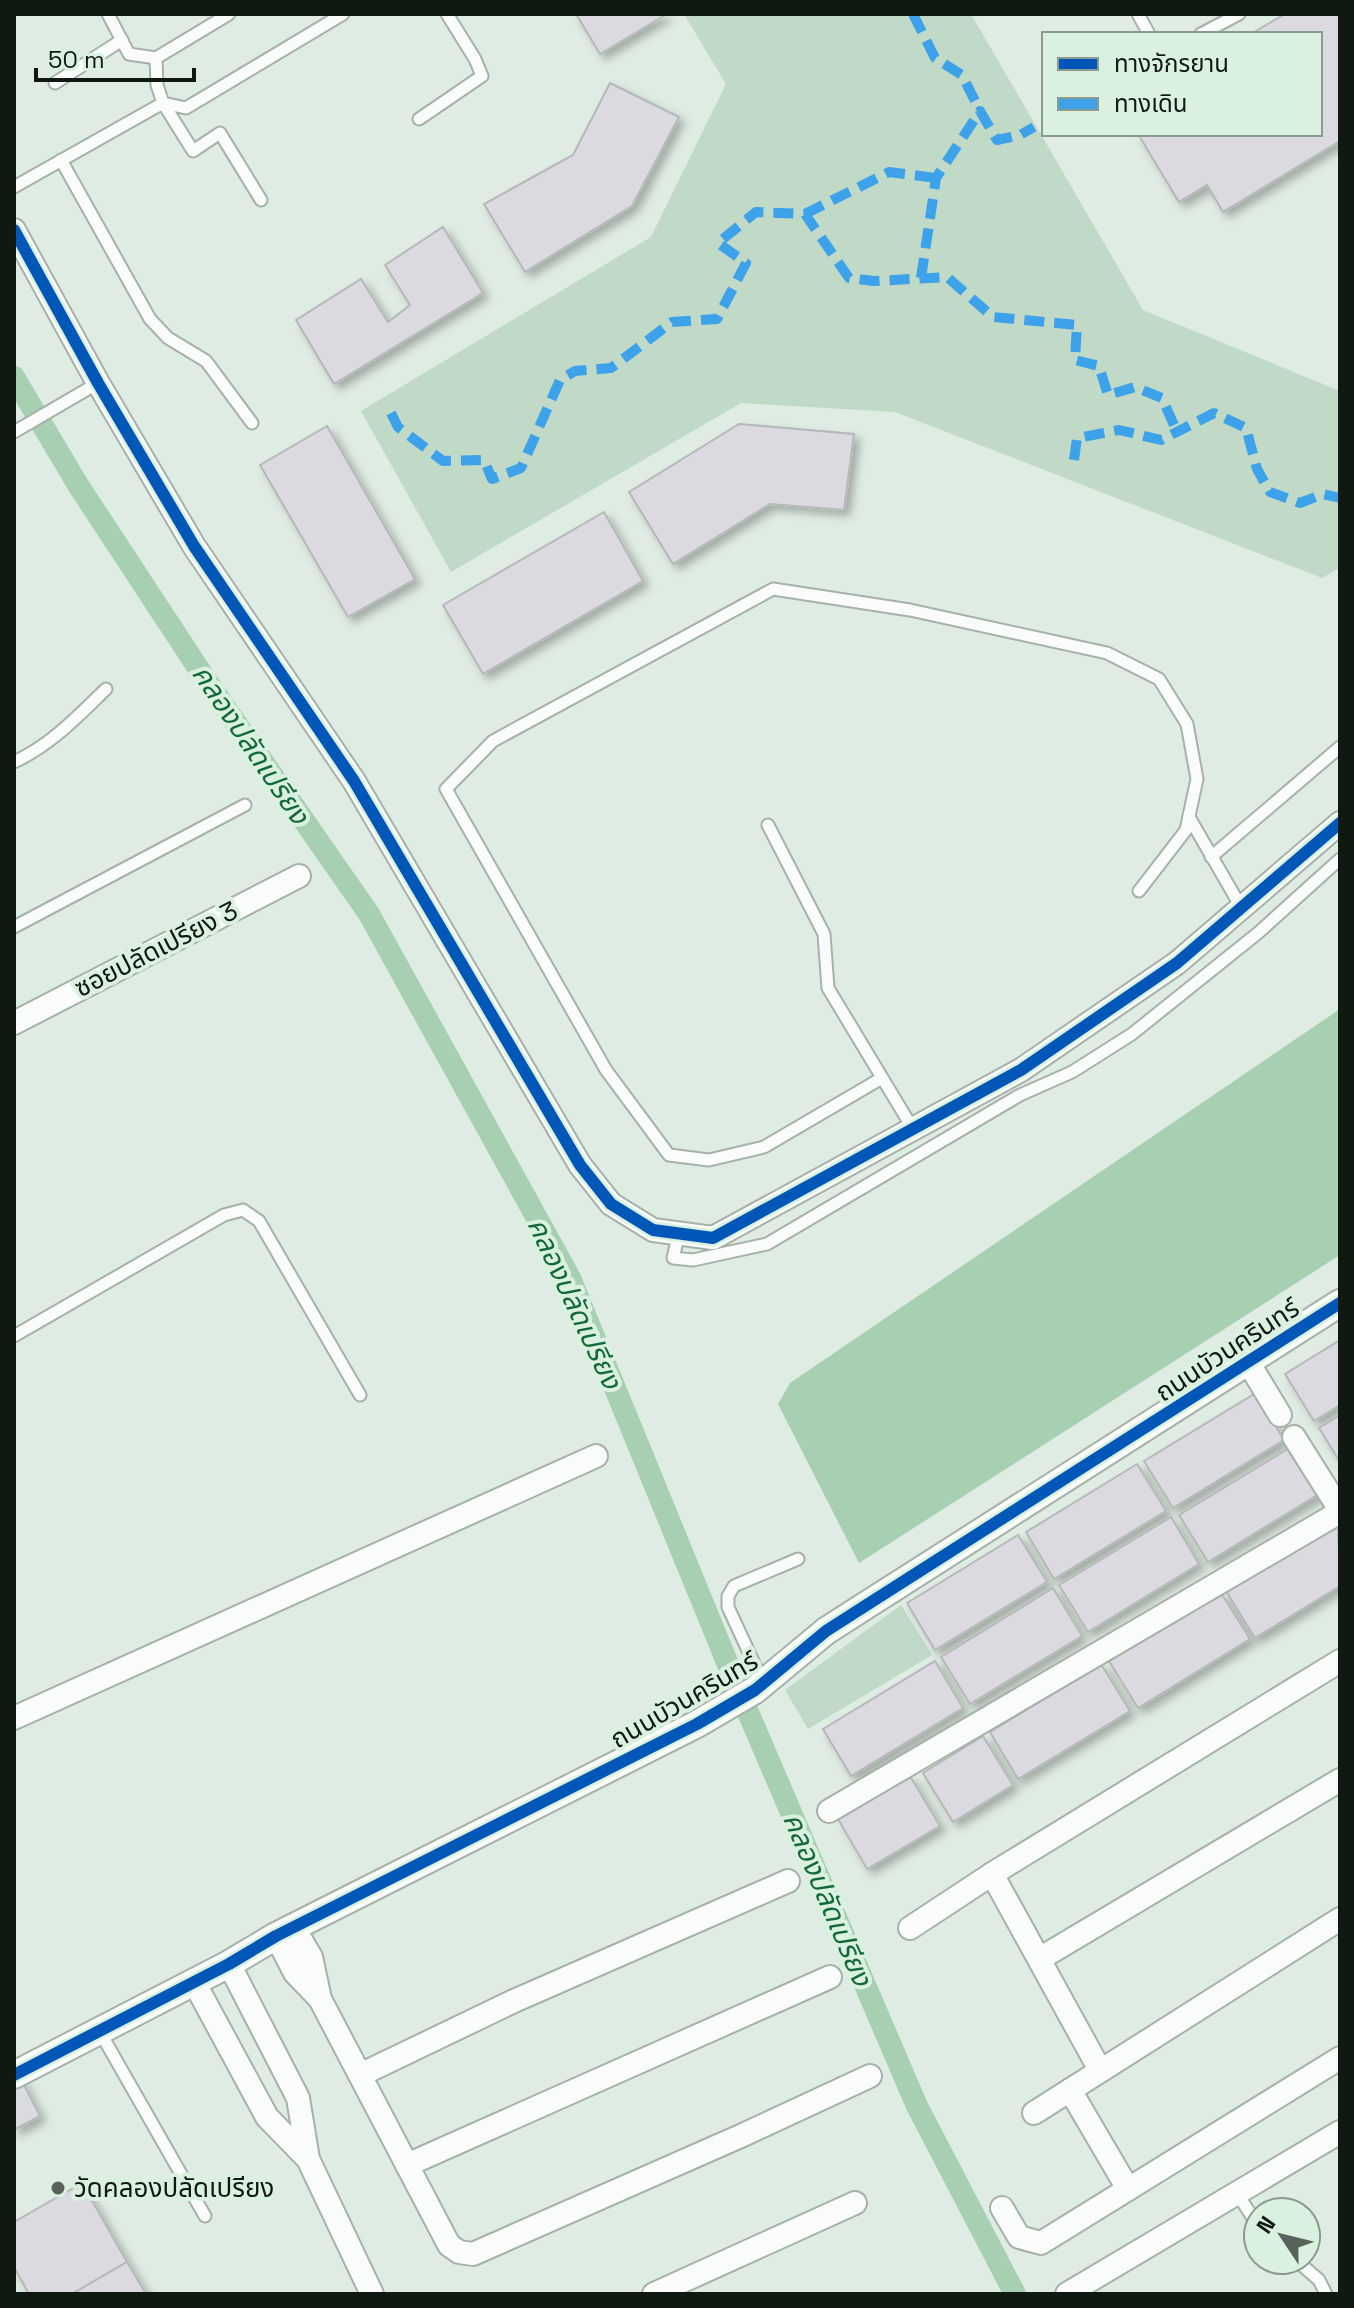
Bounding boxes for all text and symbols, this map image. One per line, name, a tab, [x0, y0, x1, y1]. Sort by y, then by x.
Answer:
scale bar	[36, 32, 194, 82]
legend	[1042, 32, 1322, 136]
text: 50 m	[48, 44, 105, 75]
text: ทางจักรยาน	[1114, 48, 1229, 79]
text: ทางเดิน	[1114, 88, 1188, 119]
water label: คลองปลัดเปรียง	[184, 657, 319, 832]
street label: ซอยปลัดเปรียง 3	[69, 893, 243, 1005]
water label: คลองปลัดเปรียง	[520, 1212, 631, 1396]
street label: ถนนบัวนครินทร์	[1149, 1290, 1307, 1409]
street label: ถนนบัวนครินทร์	[604, 1643, 765, 1756]
water label: คลองปลัดเปรียง	[775, 1807, 881, 1993]
place label: วัดคลองปลัดเปรียง	[74, 2171, 274, 2205]
marker: วัดคลองปลัดเปรียง	[49, 2179, 67, 2197]
north arrow	[1242, 2196, 1322, 2276]
text: N	[1250, 2210, 1281, 2239]

